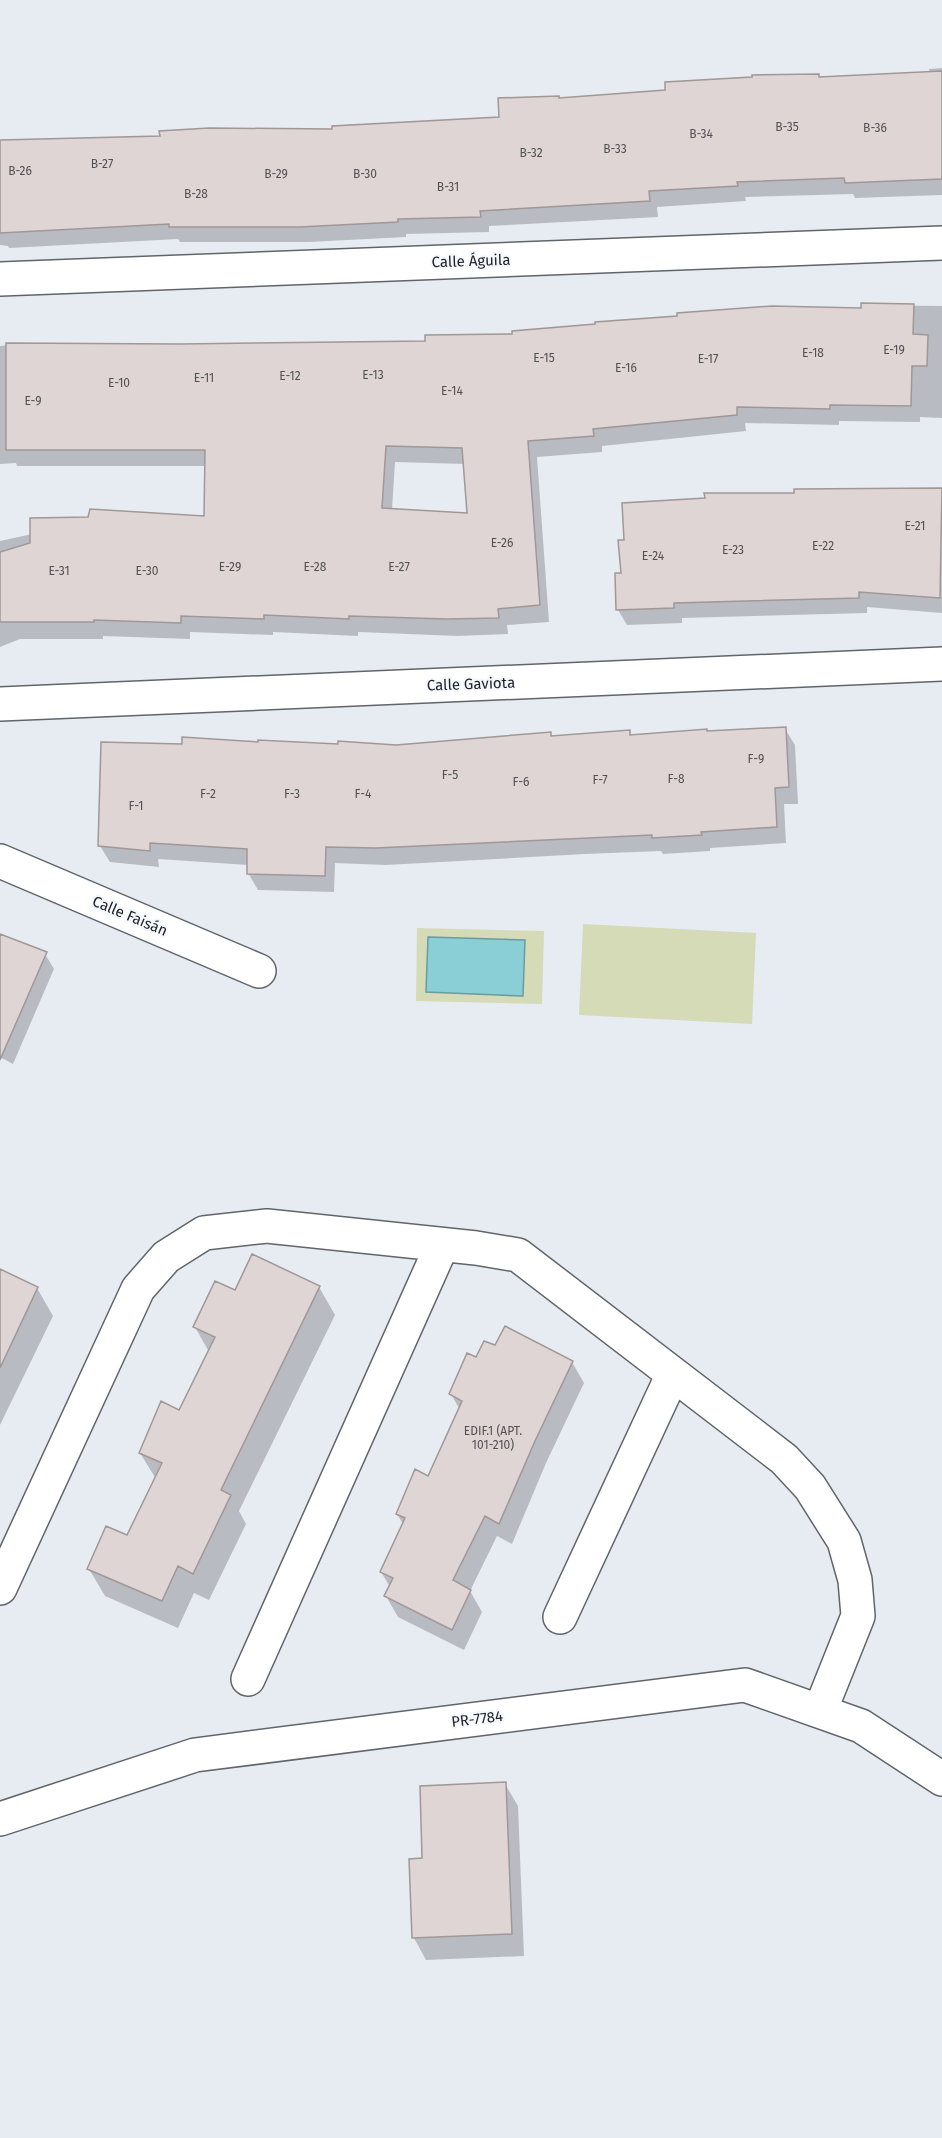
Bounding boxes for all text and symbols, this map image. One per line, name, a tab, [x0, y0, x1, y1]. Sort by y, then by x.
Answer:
house number: B-35	[775, 120, 799, 134]
house number: B-36	[863, 121, 887, 135]
house number: B-34	[689, 127, 713, 141]
house number: B-33	[603, 142, 627, 156]
house number: B-32	[519, 146, 543, 160]
house number: B-27	[91, 157, 113, 171]
house number: B-26	[8, 164, 32, 178]
house number: B-29	[264, 167, 288, 181]
house number: B-30	[353, 167, 377, 181]
house number: B-31	[437, 180, 459, 194]
house number: B-28	[184, 187, 208, 201]
street label: Calle Águila	[431, 251, 511, 271]
house number: E-19	[883, 343, 905, 357]
house number: E-18	[802, 346, 824, 360]
house number: E-15	[533, 351, 555, 365]
house number: E-17	[698, 352, 718, 366]
house number: E-16	[615, 361, 637, 375]
house number: E-13	[362, 368, 384, 382]
house number: E-12	[279, 369, 301, 383]
house number: E-11	[194, 371, 214, 385]
house number: E-10	[108, 376, 130, 390]
house number: E-14	[441, 384, 463, 398]
house number: E-9	[24, 394, 42, 408]
house number: E-21	[904, 519, 926, 533]
house number: E-26	[491, 536, 513, 550]
house number: E-22	[812, 539, 834, 553]
house number: E-23	[722, 543, 744, 557]
house number: E-24	[642, 549, 665, 563]
house number: E-29	[219, 560, 241, 574]
house number: E-28	[304, 560, 327, 574]
house number: E-27	[388, 560, 410, 574]
house number: E-31	[48, 564, 70, 578]
house number: E-30	[136, 564, 159, 578]
street label: Calle Gaviota	[427, 673, 515, 695]
house number: F-9	[748, 752, 764, 766]
house number: F-5	[442, 768, 458, 782]
house number: F-8	[667, 772, 685, 786]
house number: F-7	[592, 773, 608, 787]
house number: F-6	[512, 775, 530, 789]
house number: F-2	[200, 787, 216, 801]
house number: F-3	[284, 787, 300, 801]
house number: F-4	[355, 787, 372, 801]
house number: F-1	[129, 799, 143, 813]
street label: Calle Faisán	[90, 892, 170, 940]
house number: EDIF.1 (APT. 101-210)	[464, 1424, 522, 1452]
street label: PR-7784	[450, 1707, 504, 1731]

